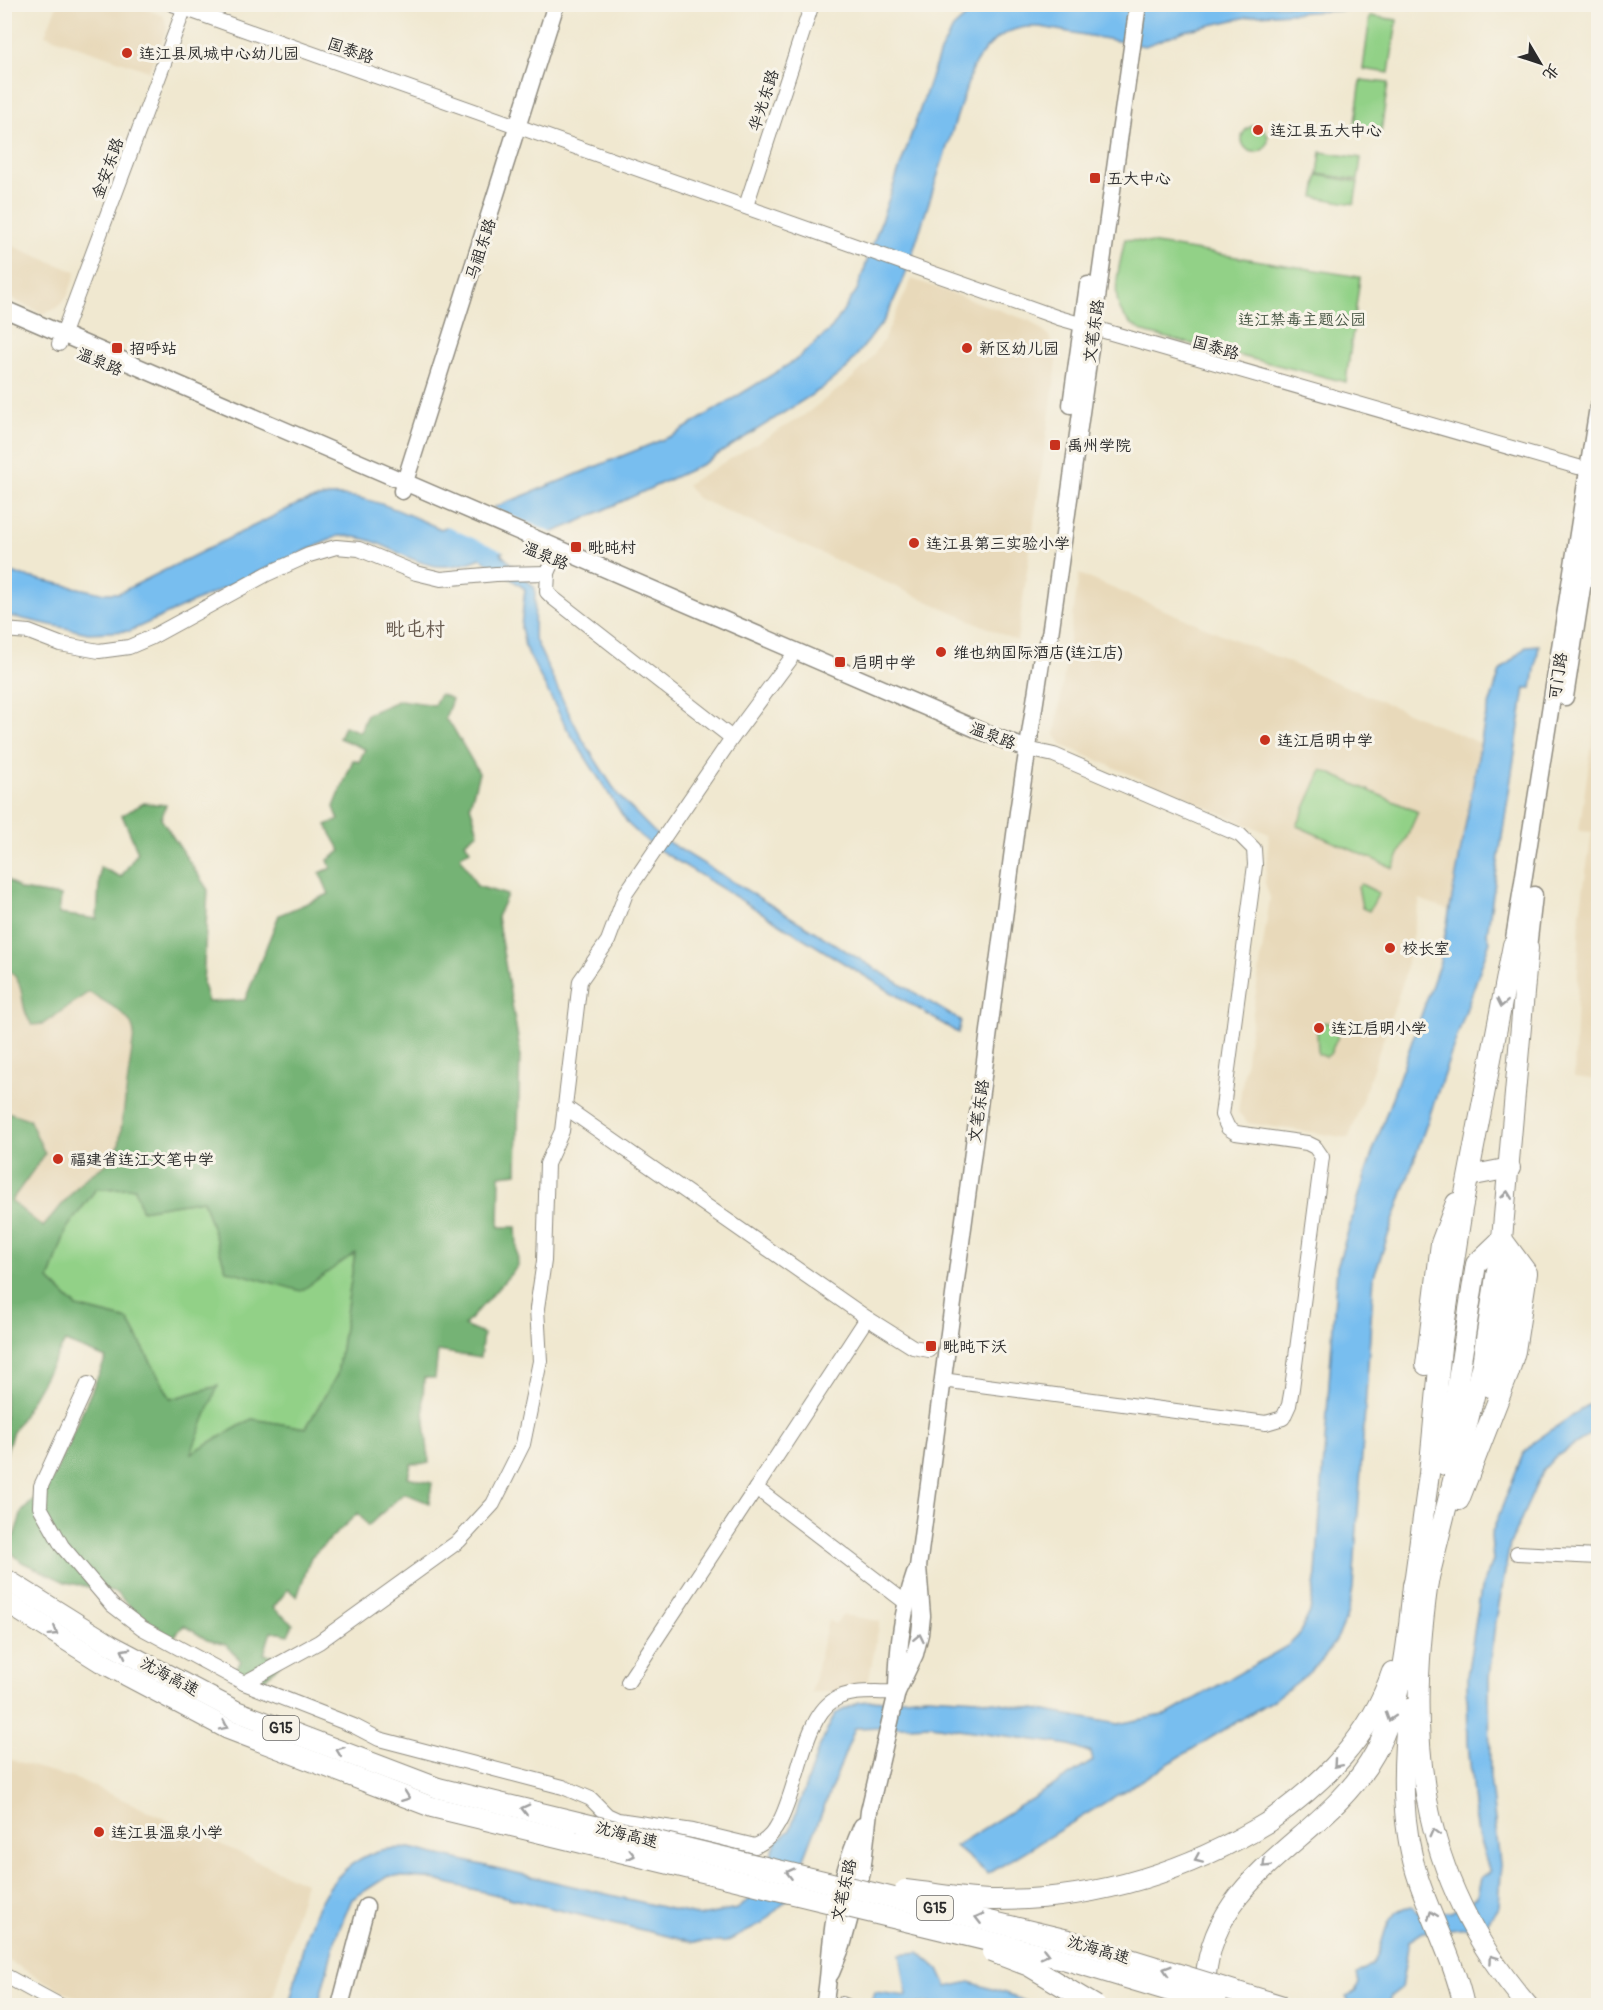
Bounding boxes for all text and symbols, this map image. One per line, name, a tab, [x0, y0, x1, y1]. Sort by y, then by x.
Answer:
north arrow	[1510, 33, 1570, 93]
street label: 国泰路	[325, 34, 377, 68]
place label: 连江县凤城中心幼儿园	[139, 44, 299, 64]
marker: 连江县凤城中心幼儿园	[120, 46, 134, 60]
text: 北	[1538, 59, 1564, 84]
street label: 华光东路	[745, 67, 783, 134]
place label: 连江县五大中心	[1270, 121, 1382, 141]
marker: 连江县五大中心	[1251, 123, 1265, 137]
street label: 金安东路	[88, 135, 128, 202]
place label: 五大中心	[1107, 169, 1171, 189]
marker: 五大中心	[1088, 171, 1102, 185]
street label: 马祖东路	[462, 216, 500, 283]
street label: 文笔东路	[1080, 298, 1108, 364]
park label: 连江禁毒主题公园	[1238, 310, 1366, 330]
street label: 国泰路	[1190, 332, 1242, 364]
place label: 招呼站	[129, 339, 177, 359]
place label: 新区幼儿园	[979, 339, 1059, 359]
marker: 招呼站	[110, 341, 124, 355]
marker: 新区幼儿园	[960, 341, 974, 355]
street label: 温泉路	[74, 343, 126, 381]
place label: 禹州学院	[1067, 436, 1131, 456]
marker: 禹州学院	[1048, 438, 1062, 452]
place label: 连江县第三实验小学	[926, 534, 1070, 554]
marker: 连江县第三实验小学	[907, 536, 921, 550]
street label: 温泉路	[520, 537, 572, 575]
place label: 毗旽村	[588, 538, 636, 558]
marker: 毗旽村	[569, 540, 583, 554]
district label: 毗屯村	[385, 617, 445, 642]
place label: 维也纳国际酒店(连江店)	[953, 643, 1124, 663]
marker: 维也纳国际酒店(连江店)	[934, 645, 948, 659]
street label: 可门路	[1544, 651, 1572, 701]
place label: 启明中学	[852, 653, 916, 673]
marker: 启明中学	[833, 655, 847, 669]
street label: 温泉路	[967, 718, 1019, 754]
place label: 连江启明中学	[1277, 731, 1373, 751]
marker: 连江启明中学	[1258, 733, 1272, 747]
place label: 校长室	[1402, 939, 1450, 959]
marker: 校长室	[1383, 941, 1397, 955]
one-way arrow	[1496, 997, 1509, 1007]
place label: 连江启明小学	[1331, 1019, 1427, 1039]
marker: 连江启明小学	[1312, 1021, 1326, 1035]
street label: 文笔东路	[965, 1078, 993, 1144]
place label: 福建省连江文笔中学	[70, 1150, 214, 1170]
marker: 福建省连江文笔中学	[51, 1152, 65, 1166]
one-way arrow	[1500, 1191, 1513, 1200]
place label: 毗旽下沃	[943, 1337, 1007, 1357]
marker: 毗旽下沃	[924, 1339, 938, 1353]
one-way arrow	[47, 1625, 58, 1636]
one-way arrow	[912, 1634, 925, 1644]
one-way arrow	[120, 1648, 131, 1659]
street label: 沈海高速	[137, 1653, 202, 1701]
one-way arrow	[1384, 1711, 1397, 1722]
road number: G15	[263, 1716, 299, 1740]
one-way arrow	[218, 1719, 229, 1731]
one-way arrow	[335, 1746, 346, 1758]
one-way arrow	[1333, 1757, 1344, 1768]
one-way arrow	[400, 1790, 411, 1802]
one-way arrow	[521, 1804, 531, 1817]
street label: 沈海高速	[593, 1818, 660, 1852]
place label: 连江县温泉小学	[111, 1823, 223, 1843]
marker: 连江县温泉小学	[92, 1825, 106, 1839]
one-way arrow	[1428, 1828, 1441, 1838]
one-way arrow	[626, 1847, 636, 1860]
one-way arrow	[1193, 1852, 1204, 1864]
street label: 文笔东路	[827, 1857, 861, 1924]
one-way arrow	[1263, 1857, 1274, 1868]
one-way arrow	[785, 1867, 795, 1880]
road number: G15	[917, 1896, 953, 1920]
one-way arrow	[1426, 1910, 1439, 1921]
one-way arrow	[975, 1913, 985, 1926]
street label: 沈海高速	[1065, 1932, 1132, 1968]
one-way arrow	[1040, 1947, 1050, 1960]
one-way arrow	[1490, 1954, 1501, 1965]
one-way arrow	[1162, 1965, 1173, 1977]

